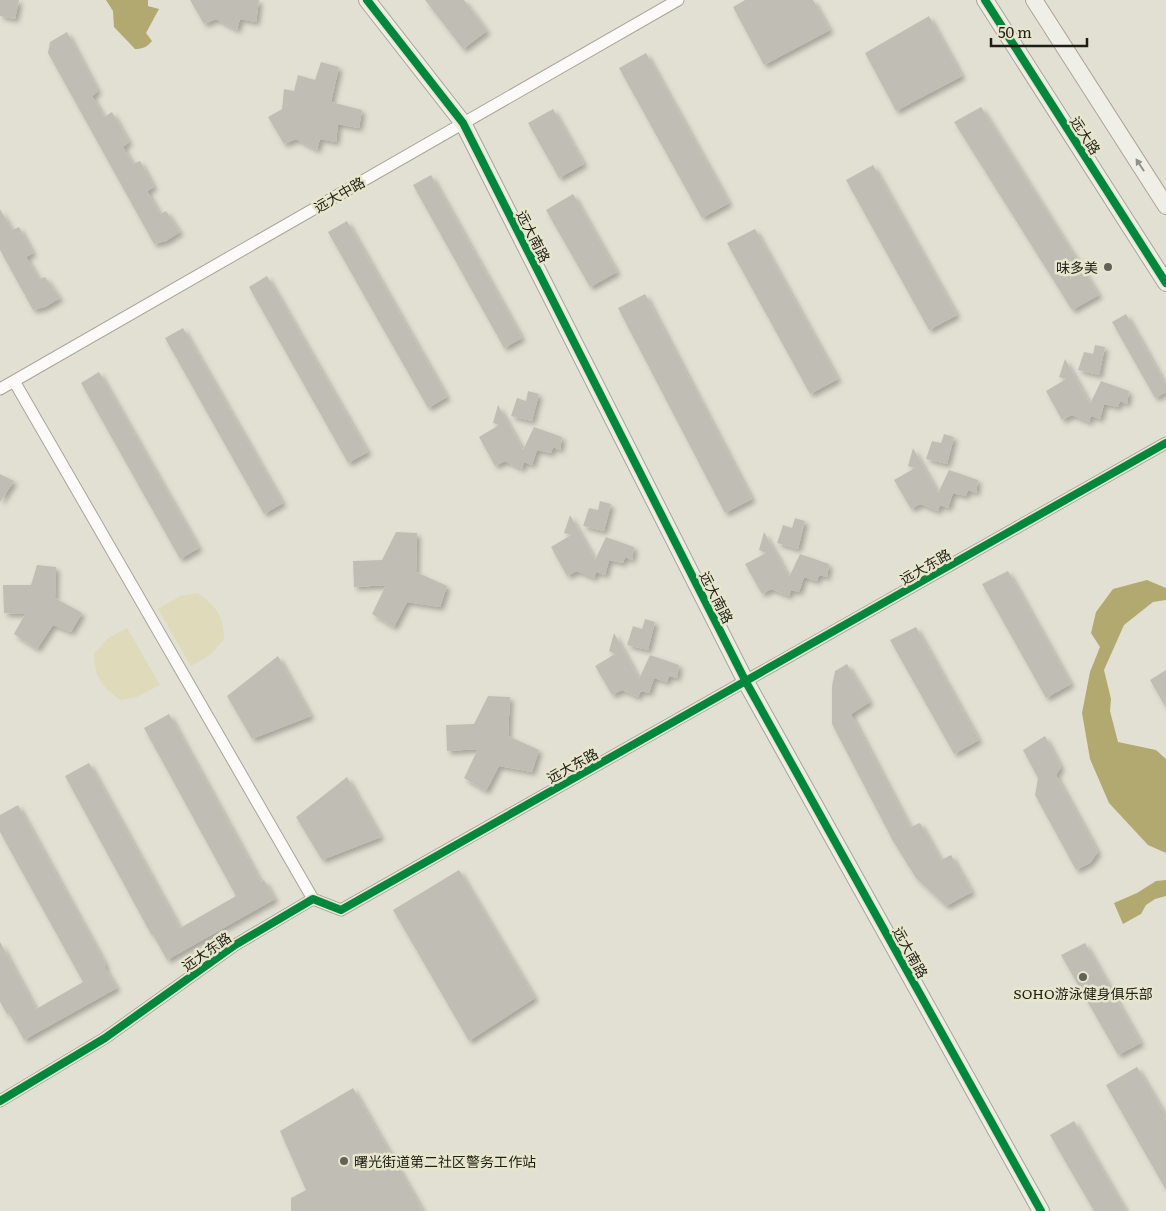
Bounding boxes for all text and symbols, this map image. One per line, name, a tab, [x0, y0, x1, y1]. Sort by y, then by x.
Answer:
scale bar	[991, 15, 1087, 47]
text: 50 m	[998, 20, 1032, 43]
street label: 远大路	[1066, 112, 1106, 158]
one-way arrow	[1135, 158, 1144, 171]
street label: 远大中路	[310, 171, 368, 217]
street label: 远大南路	[512, 207, 556, 265]
place label: 味多美	[1056, 257, 1098, 277]
marker: 味多美	[1102, 261, 1114, 273]
street label: 远大东路	[896, 543, 954, 589]
street label: 远大南路	[695, 568, 739, 626]
street label: 远大东路	[543, 743, 601, 787]
street label: 远大南路	[889, 923, 933, 981]
street label: 远大东路	[177, 927, 235, 975]
marker: SOHO游泳健身俱乐部	[1077, 971, 1089, 983]
place label: SOHO游泳健身俱乐部	[1013, 983, 1153, 1003]
place label: 曙光街道第二社区警务工作站	[354, 1151, 536, 1171]
marker: 曙光街道第二社区警务工作站	[338, 1155, 350, 1167]

